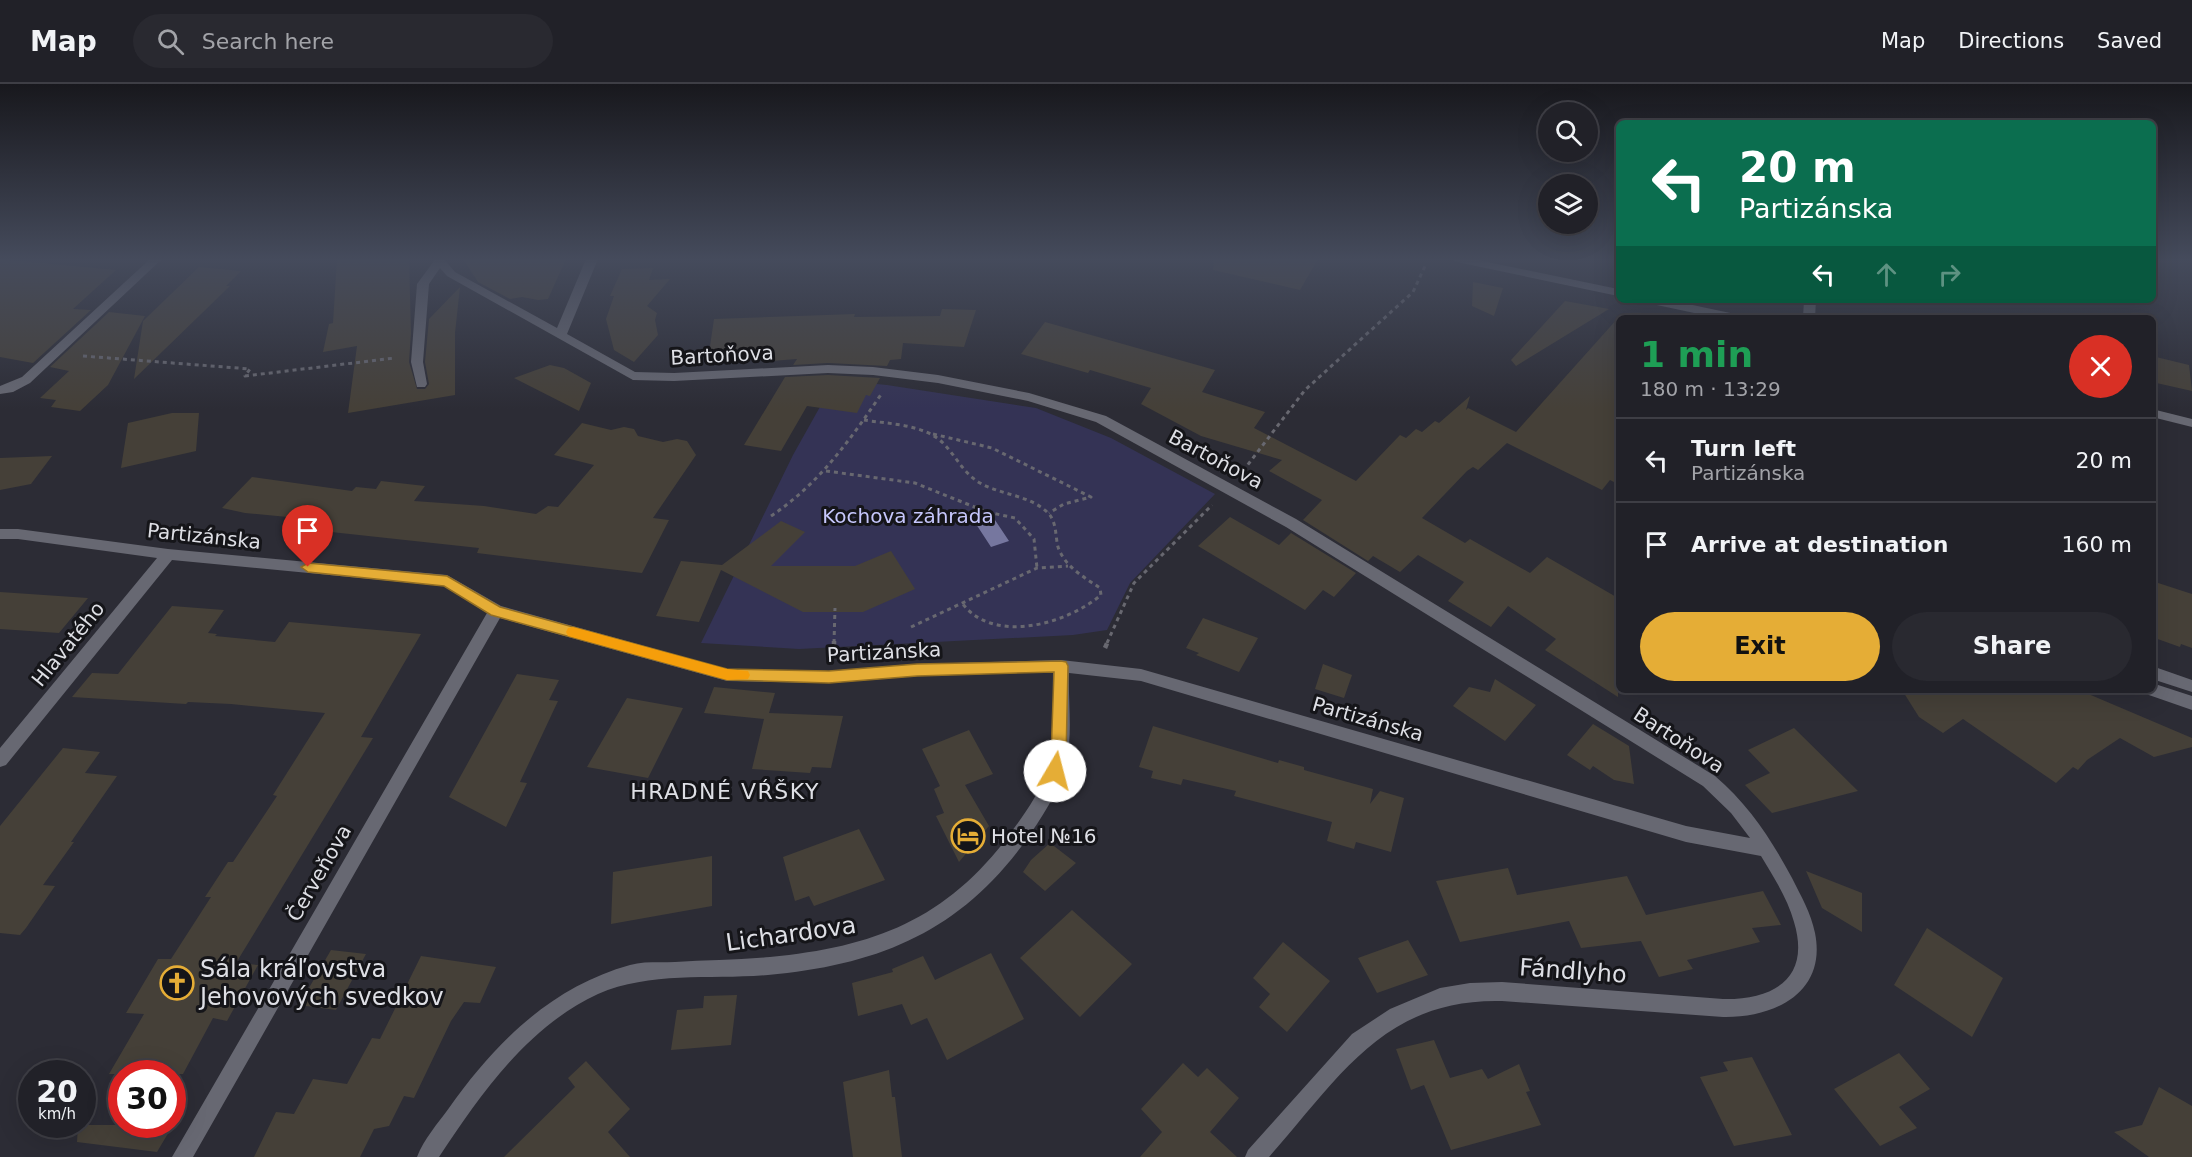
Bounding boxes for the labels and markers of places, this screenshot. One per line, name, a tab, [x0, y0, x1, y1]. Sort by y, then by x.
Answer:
pin	[282, 505, 333, 567]
hotel icon: Hotel №16	[950, 818, 986, 854]
place label: Hotel №16	[991, 824, 1097, 848]
place label: Sála kráľovstva Jehovových svedkov	[198, 955, 444, 1011]
church icon: Sála kráľovstva Jehovových svedkov	[159, 965, 195, 1001]

